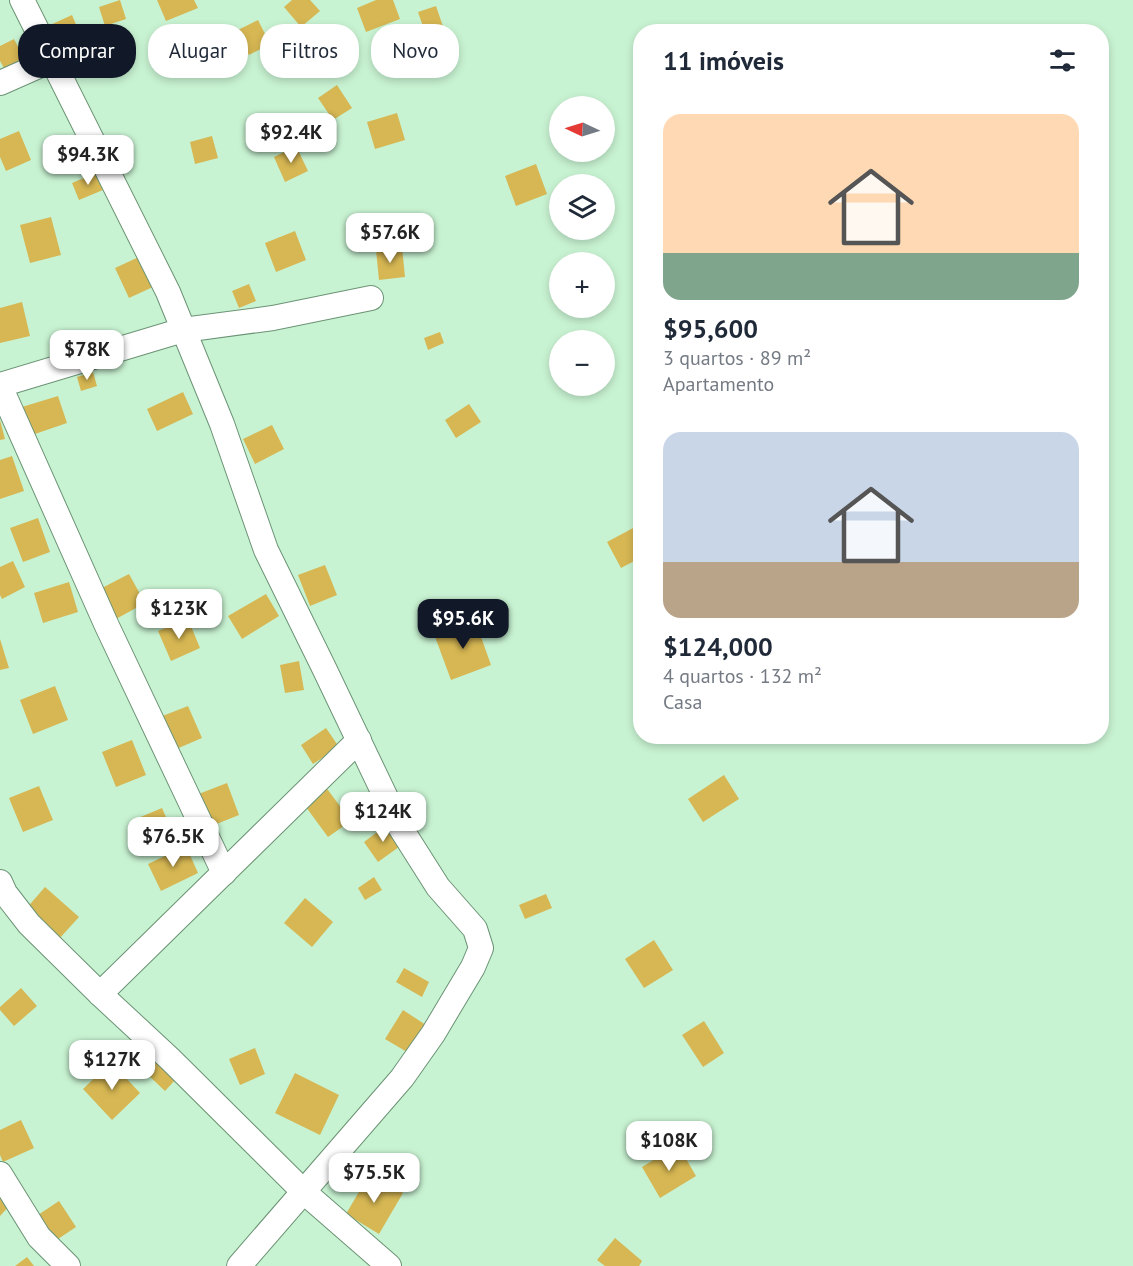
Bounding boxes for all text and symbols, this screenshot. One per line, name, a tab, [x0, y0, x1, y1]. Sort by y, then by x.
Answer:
chip: Comprar	[18, 24, 136, 78]
chip: Alugar	[148, 24, 248, 78]
chip: Filtros	[260, 24, 359, 78]
chip: Novo	[371, 24, 459, 78]
text: 11 imóveis	[663, 44, 784, 77]
icon: filters	[1046, 44, 1079, 77]
north arrow	[549, 96, 615, 162]
map controls	[549, 96, 615, 396]
pin: $92.4K	[242, 113, 340, 164]
text: $92.4K	[260, 119, 322, 145]
pin: $94.3K	[39, 135, 137, 186]
text: $94.3K	[57, 141, 119, 167]
icon: home	[817, 153, 925, 261]
button: layers	[549, 174, 615, 240]
pin: $57.6K	[341, 213, 439, 264]
text: $57.6K	[360, 219, 420, 245]
button: +	[549, 252, 615, 318]
text: $95,600	[663, 312, 758, 345]
pin: $78K	[51, 330, 123, 381]
button: −	[549, 330, 615, 396]
text: $78K	[64, 336, 110, 362]
text: 3 quartos · 89 m²	[663, 345, 811, 371]
text: Apartamento	[663, 371, 774, 397]
icon: home	[817, 471, 925, 579]
pin: $123K	[137, 589, 221, 640]
text: $123K	[150, 595, 208, 621]
pin: $95.6K	[414, 599, 512, 650]
text: $95.6K	[432, 605, 494, 631]
text: $124,000	[663, 630, 773, 663]
text: 4 quartos · 132 m²	[663, 663, 822, 689]
text: Casa	[663, 689, 702, 715]
pin: $124K	[341, 792, 425, 843]
text: $124K	[354, 798, 412, 824]
pin: $76.5K	[124, 817, 222, 868]
text: $76.5K	[142, 823, 204, 849]
pin: $127K	[70, 1040, 154, 1091]
text: $127K	[83, 1046, 141, 1072]
pin: $108K	[627, 1121, 711, 1172]
text: $108K	[640, 1127, 698, 1153]
pin: $75.5K	[325, 1153, 423, 1204]
text: $75.5K	[343, 1159, 405, 1185]

